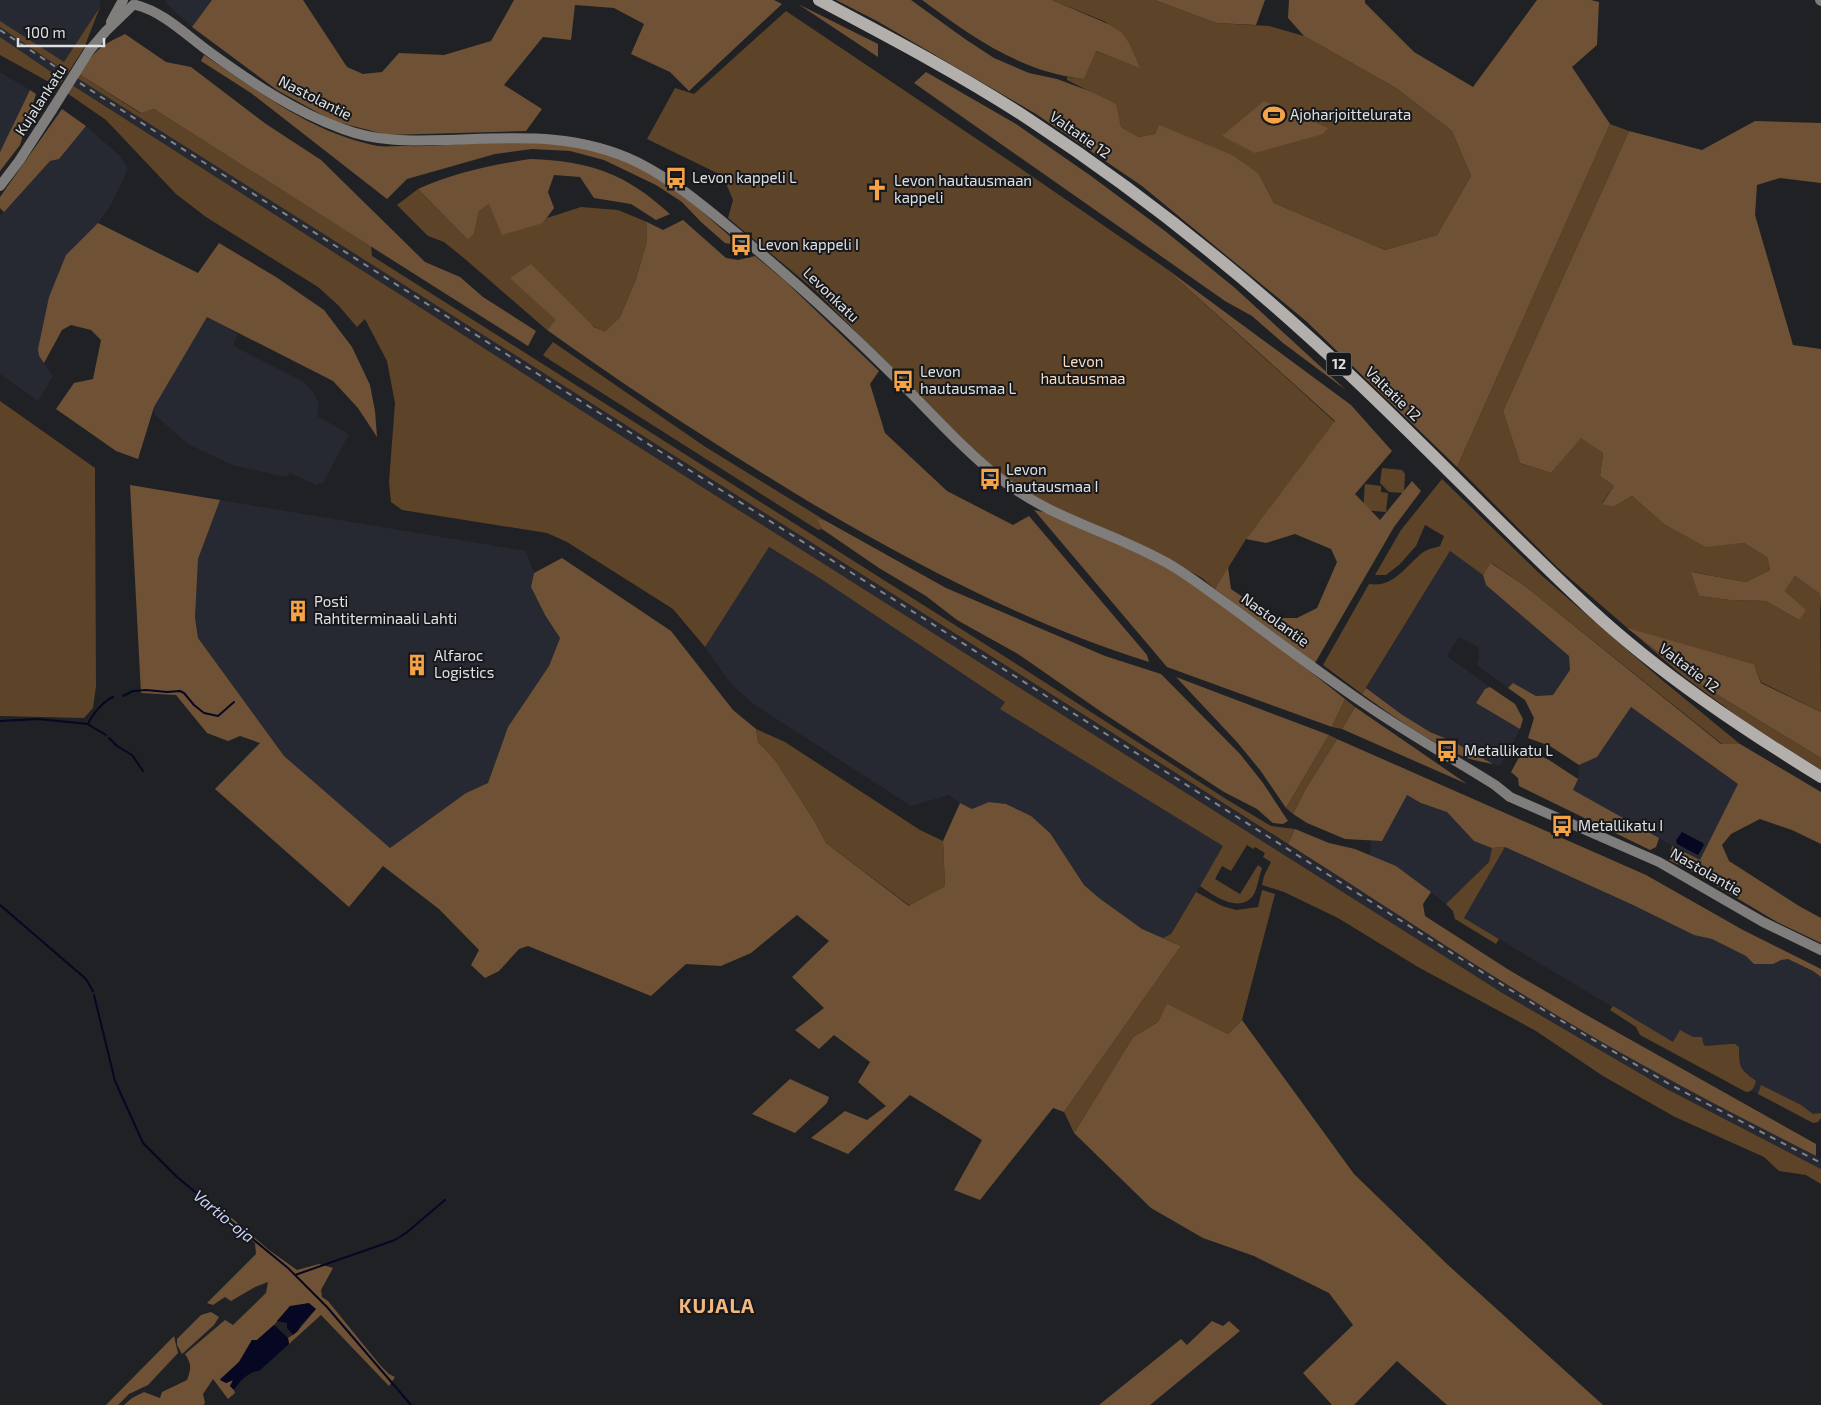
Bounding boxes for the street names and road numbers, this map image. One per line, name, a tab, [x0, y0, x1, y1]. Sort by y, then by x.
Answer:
street label: Kujalankatu	[11, 61, 71, 139]
street label: Nastolantie	[276, 71, 355, 123]
street label: Valtatie 12	[1047, 107, 1115, 162]
street label: Levonkatu	[800, 263, 863, 325]
road number: 12	[1326, 352, 1352, 376]
street label: Valtatie 12	[1362, 362, 1425, 424]
street label: Nastolantie	[1238, 589, 1313, 650]
street label: Valtatie 12	[1656, 639, 1723, 696]
street label: Nastolantie	[1668, 843, 1745, 899]

